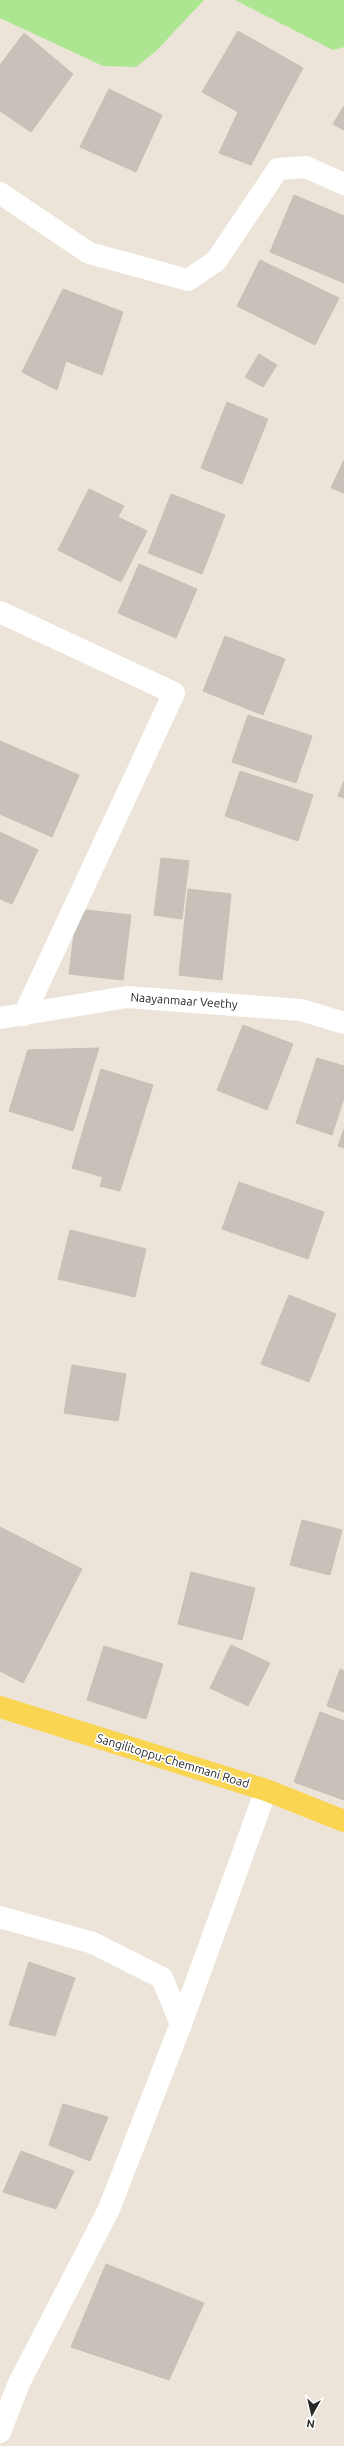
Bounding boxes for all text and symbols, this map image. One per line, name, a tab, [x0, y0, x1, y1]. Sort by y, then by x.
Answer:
street label: Naayanmaar Veethy	[130, 990, 238, 1011]
street label: Sangilitoppu-Chemmani Road	[95, 1731, 251, 1790]
north arrow	[292, 2394, 332, 2434]
text: N	[306, 2417, 316, 2430]

